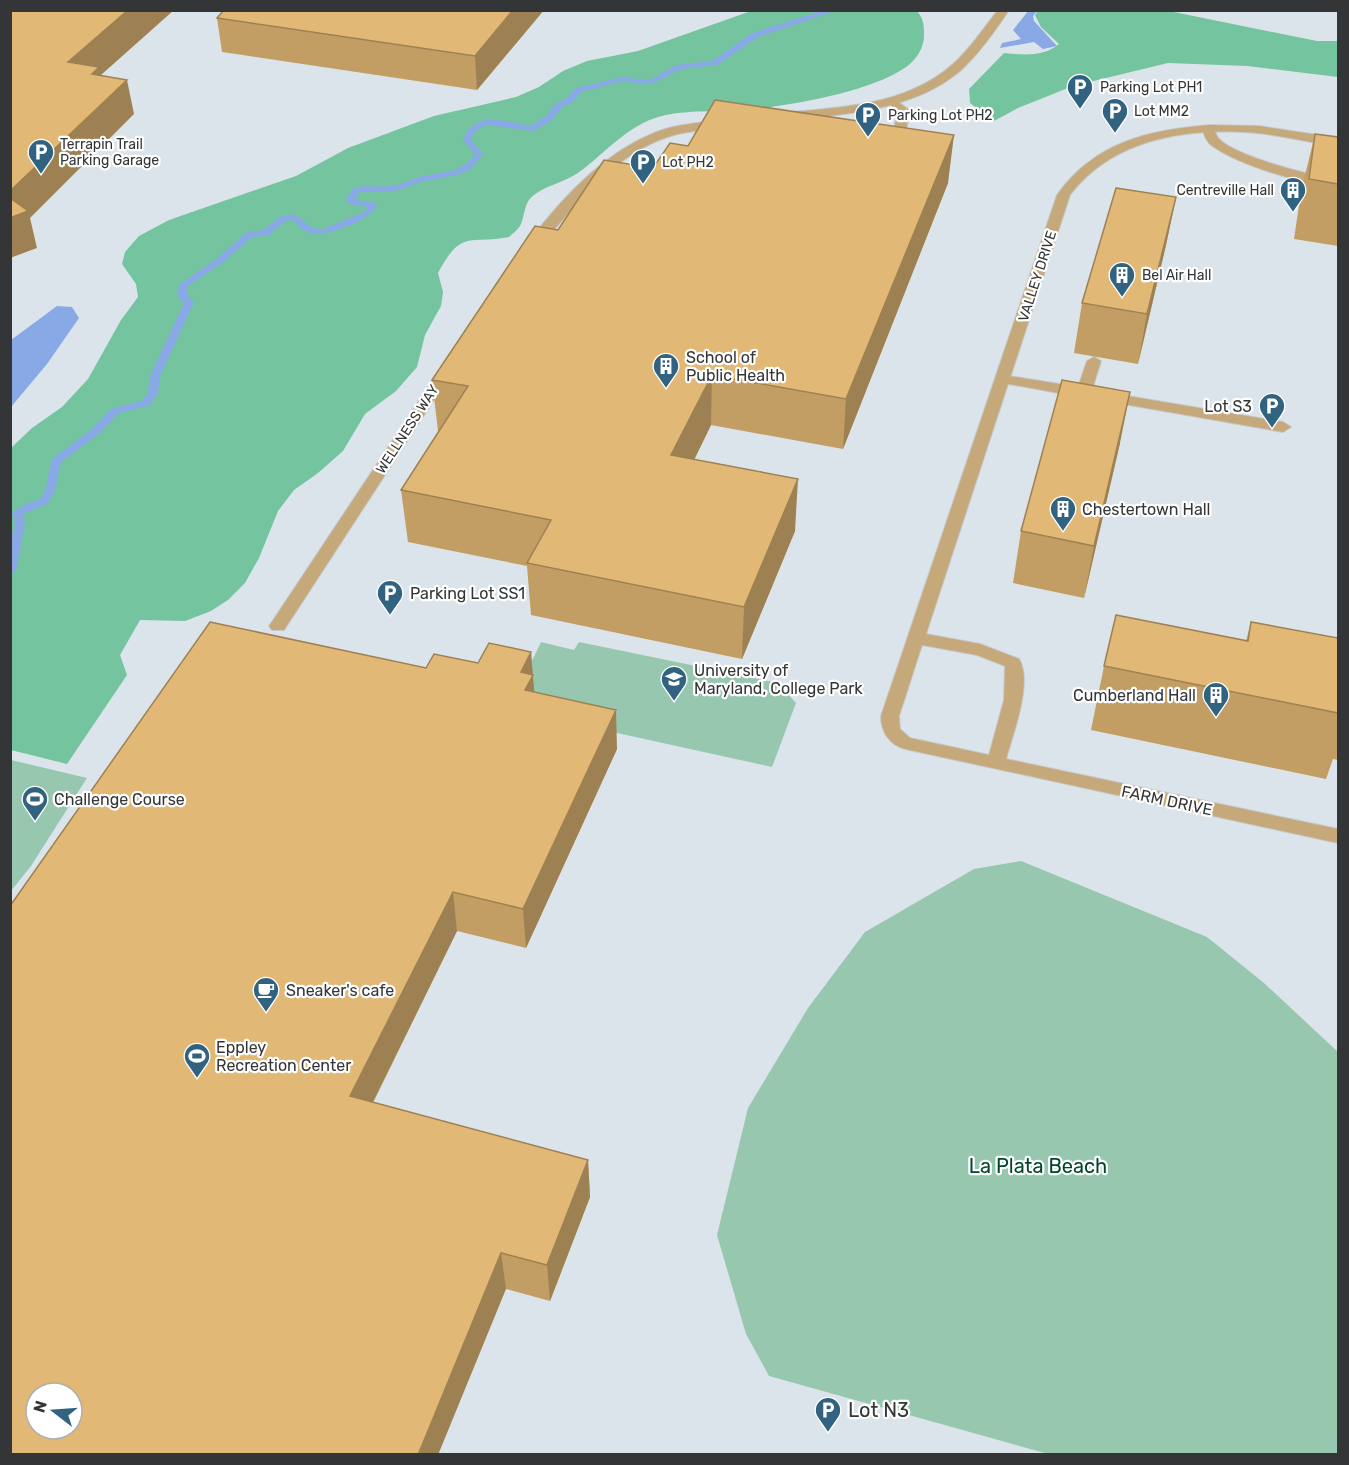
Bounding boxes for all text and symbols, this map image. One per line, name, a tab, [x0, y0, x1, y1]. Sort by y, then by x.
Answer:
parking icon: Parking Lot PH1	[1065, 72, 1095, 110]
place label: Parking Lot PH1	[1100, 79, 1202, 96]
parking icon: Lot MM2	[1100, 96, 1130, 134]
parking icon: Parking Lot PH2	[853, 100, 883, 138]
place label: Lot MM2	[1134, 103, 1189, 120]
place label: Parking Lot PH2	[888, 107, 993, 124]
place label: Terrapin Trail Parking Garage	[60, 136, 159, 169]
parking icon: Terrapin Trail Parking Garage	[26, 137, 56, 175]
parking icon: Lot PH2	[628, 147, 658, 185]
place label: Lot PH2	[662, 154, 714, 171]
building icon: Centreville Hall	[1278, 175, 1308, 213]
place label: Centreville Hall	[1176, 182, 1274, 199]
street label: VALLEY DRIVE	[1015, 229, 1060, 324]
building icon: Bel Air Hall	[1107, 260, 1137, 298]
place label: Bel Air Hall	[1142, 267, 1211, 284]
place label: School of Public Health	[686, 348, 785, 385]
building icon: School of Public Health	[651, 351, 681, 389]
street label: WELLNESS WAY	[372, 382, 442, 477]
parking icon: Lot S3	[1257, 391, 1287, 429]
place label: Lot S3	[1204, 397, 1252, 416]
building icon: Chestertown Hall	[1048, 494, 1078, 532]
place label: Chestertown Hall	[1082, 500, 1211, 519]
parking icon: Parking Lot SS1	[375, 578, 405, 616]
place label: Parking Lot SS1	[410, 584, 525, 603]
place label: University of Maryland, College Park	[694, 661, 863, 698]
school or university icon: University of Maryland, College Park	[659, 664, 689, 702]
building icon: Cumberland Hall	[1201, 680, 1231, 718]
place label: Cumberland Hall	[1073, 686, 1196, 705]
street label: FARM DRIVE	[1120, 782, 1214, 819]
sports icon: Challenge Course	[20, 784, 50, 822]
place label: Challenge Course	[54, 790, 185, 809]
cafe icon: Sneaker's cafe	[251, 975, 281, 1013]
place label: Sneaker's cafe	[286, 981, 394, 1000]
place label: Eppley Recreation Center	[216, 1038, 351, 1075]
sports icon: Eppley Recreation Center	[182, 1041, 212, 1079]
park label: La Plata Beach	[969, 1154, 1107, 1178]
north arrow	[24, 1381, 84, 1441]
parking icon: Lot N3	[813, 1395, 843, 1433]
text: N	[29, 1398, 51, 1415]
place label: Lot N3	[848, 1398, 909, 1422]

